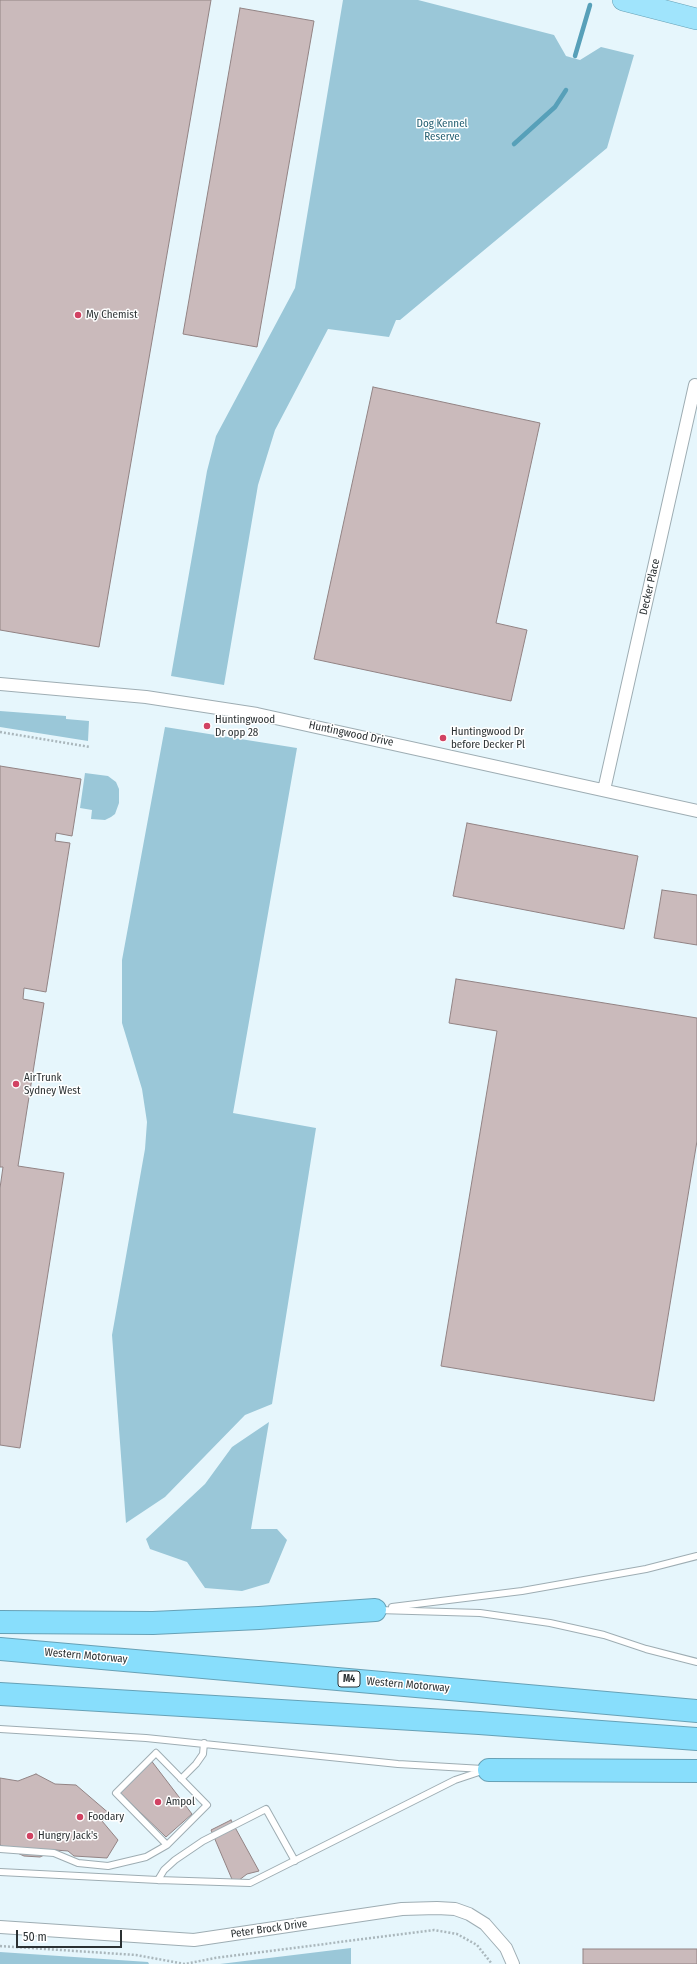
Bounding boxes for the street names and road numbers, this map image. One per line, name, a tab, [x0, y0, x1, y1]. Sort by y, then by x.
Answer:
street label: Decker Place	[637, 558, 663, 616]
street label: Huntingwood Drive	[308, 719, 394, 749]
street label: Western Motorway	[44, 1646, 128, 1666]
road number: M4	[338, 1671, 360, 1687]
street label: Western Motorway	[366, 1675, 450, 1695]
street label: Peter Brock Drive	[230, 1917, 308, 1941]

